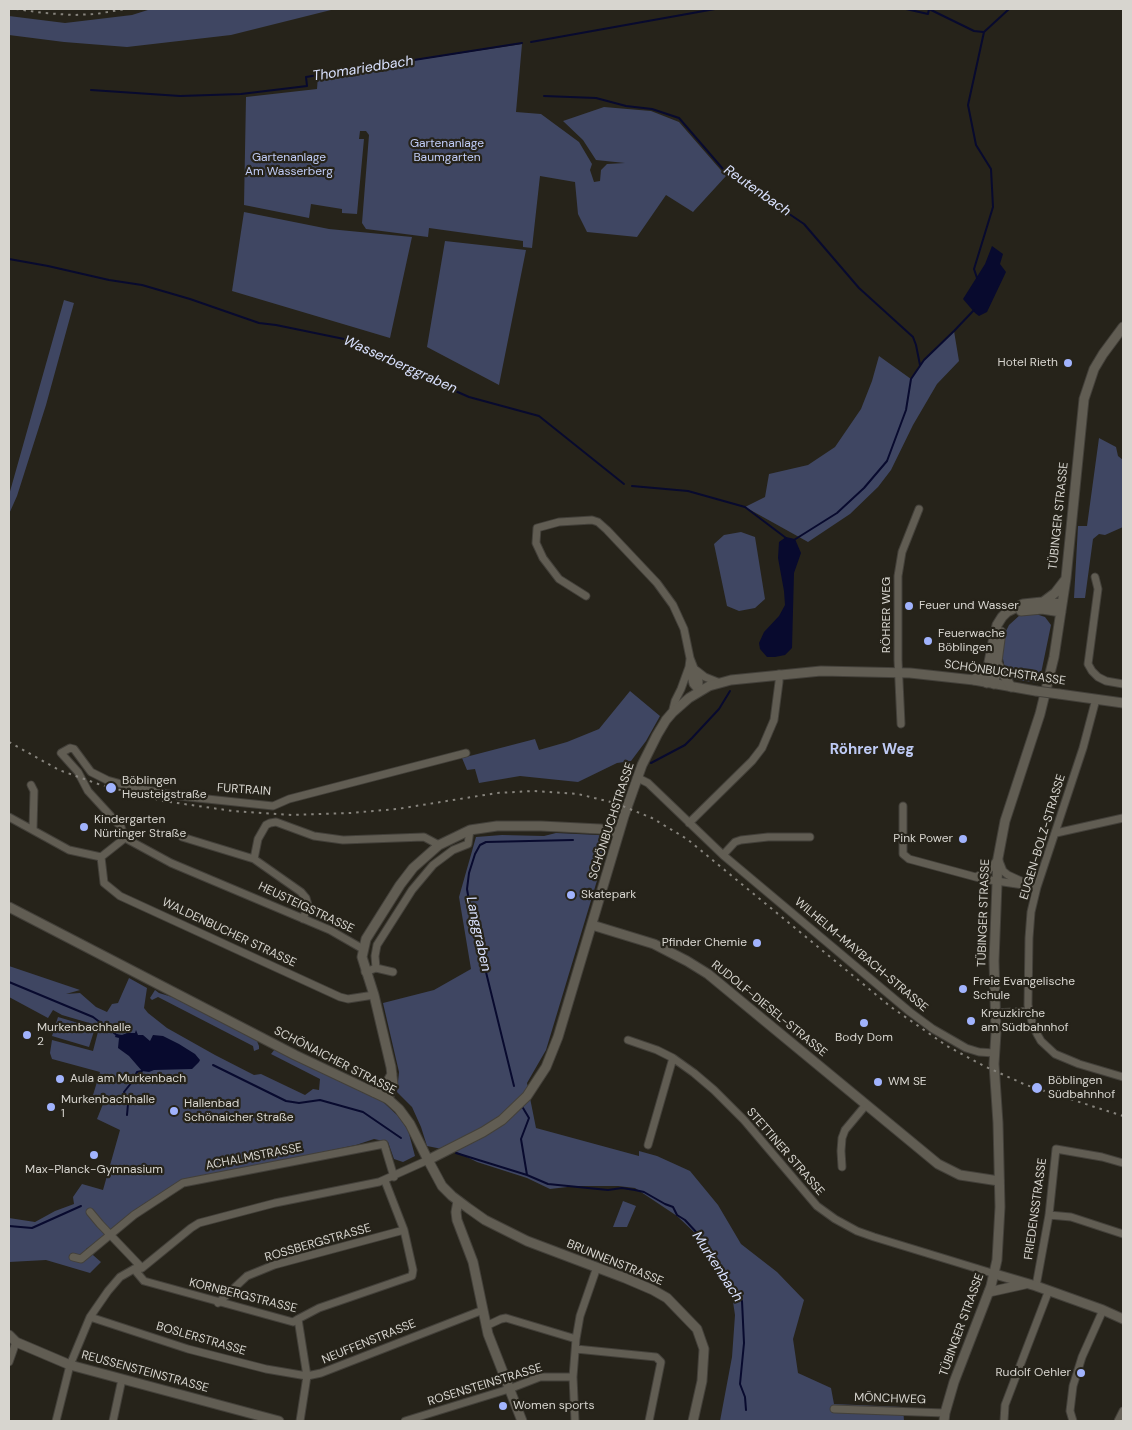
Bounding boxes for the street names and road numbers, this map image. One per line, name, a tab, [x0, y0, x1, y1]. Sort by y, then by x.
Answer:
street label: TÜBINGER STRASSE	[1046, 461, 1072, 571]
street label: RÖHRER WEG	[880, 577, 894, 653]
street label: SCHÖNBUCHSTRASSE	[943, 657, 1067, 689]
street label: SCHÖNBUCHSTRASSE	[586, 761, 638, 881]
street label: EUGEN-BOLZ-STRASSE	[1017, 773, 1069, 901]
street label: FURTRAIN	[216, 781, 272, 799]
street label: TÜBINGER STRASSE	[975, 859, 993, 967]
street label: HEUSTEIGSTRASSE	[256, 879, 356, 937]
street label: WALDENBUCHER STRASSE	[160, 895, 298, 971]
street label: WILHELM-MAYBACH-STRASSE	[791, 895, 931, 1015]
street label: RUDOLF-DIESEL-STRASSE	[708, 958, 830, 1060]
street label: SCHÖNAICHER STRASSE	[271, 1024, 399, 1098]
street label: STETTINER STRASSE	[743, 1105, 827, 1199]
street label: ACHALMSTRASSE	[205, 1141, 303, 1173]
street label: FRIEDENSSTRASSE	[1022, 1157, 1050, 1261]
street label: ROSSBERGSTRASSE	[263, 1221, 373, 1265]
street label: BRUNNENSTRASSE	[564, 1237, 666, 1289]
street label: TÜBINGER STRASSE	[937, 1272, 987, 1378]
street label: KORNBERGSTRASSE	[188, 1276, 298, 1316]
street label: NEUFFENSTRASSE	[320, 1317, 418, 1367]
street label: BOSLERSTRASSE	[154, 1319, 248, 1359]
street label: REUSSENSTEINSTRASSE	[80, 1348, 210, 1396]
street label: ROSENSTEINSTRASSE	[426, 1361, 544, 1409]
street label: MÖNCHWEG	[854, 1391, 926, 1407]

